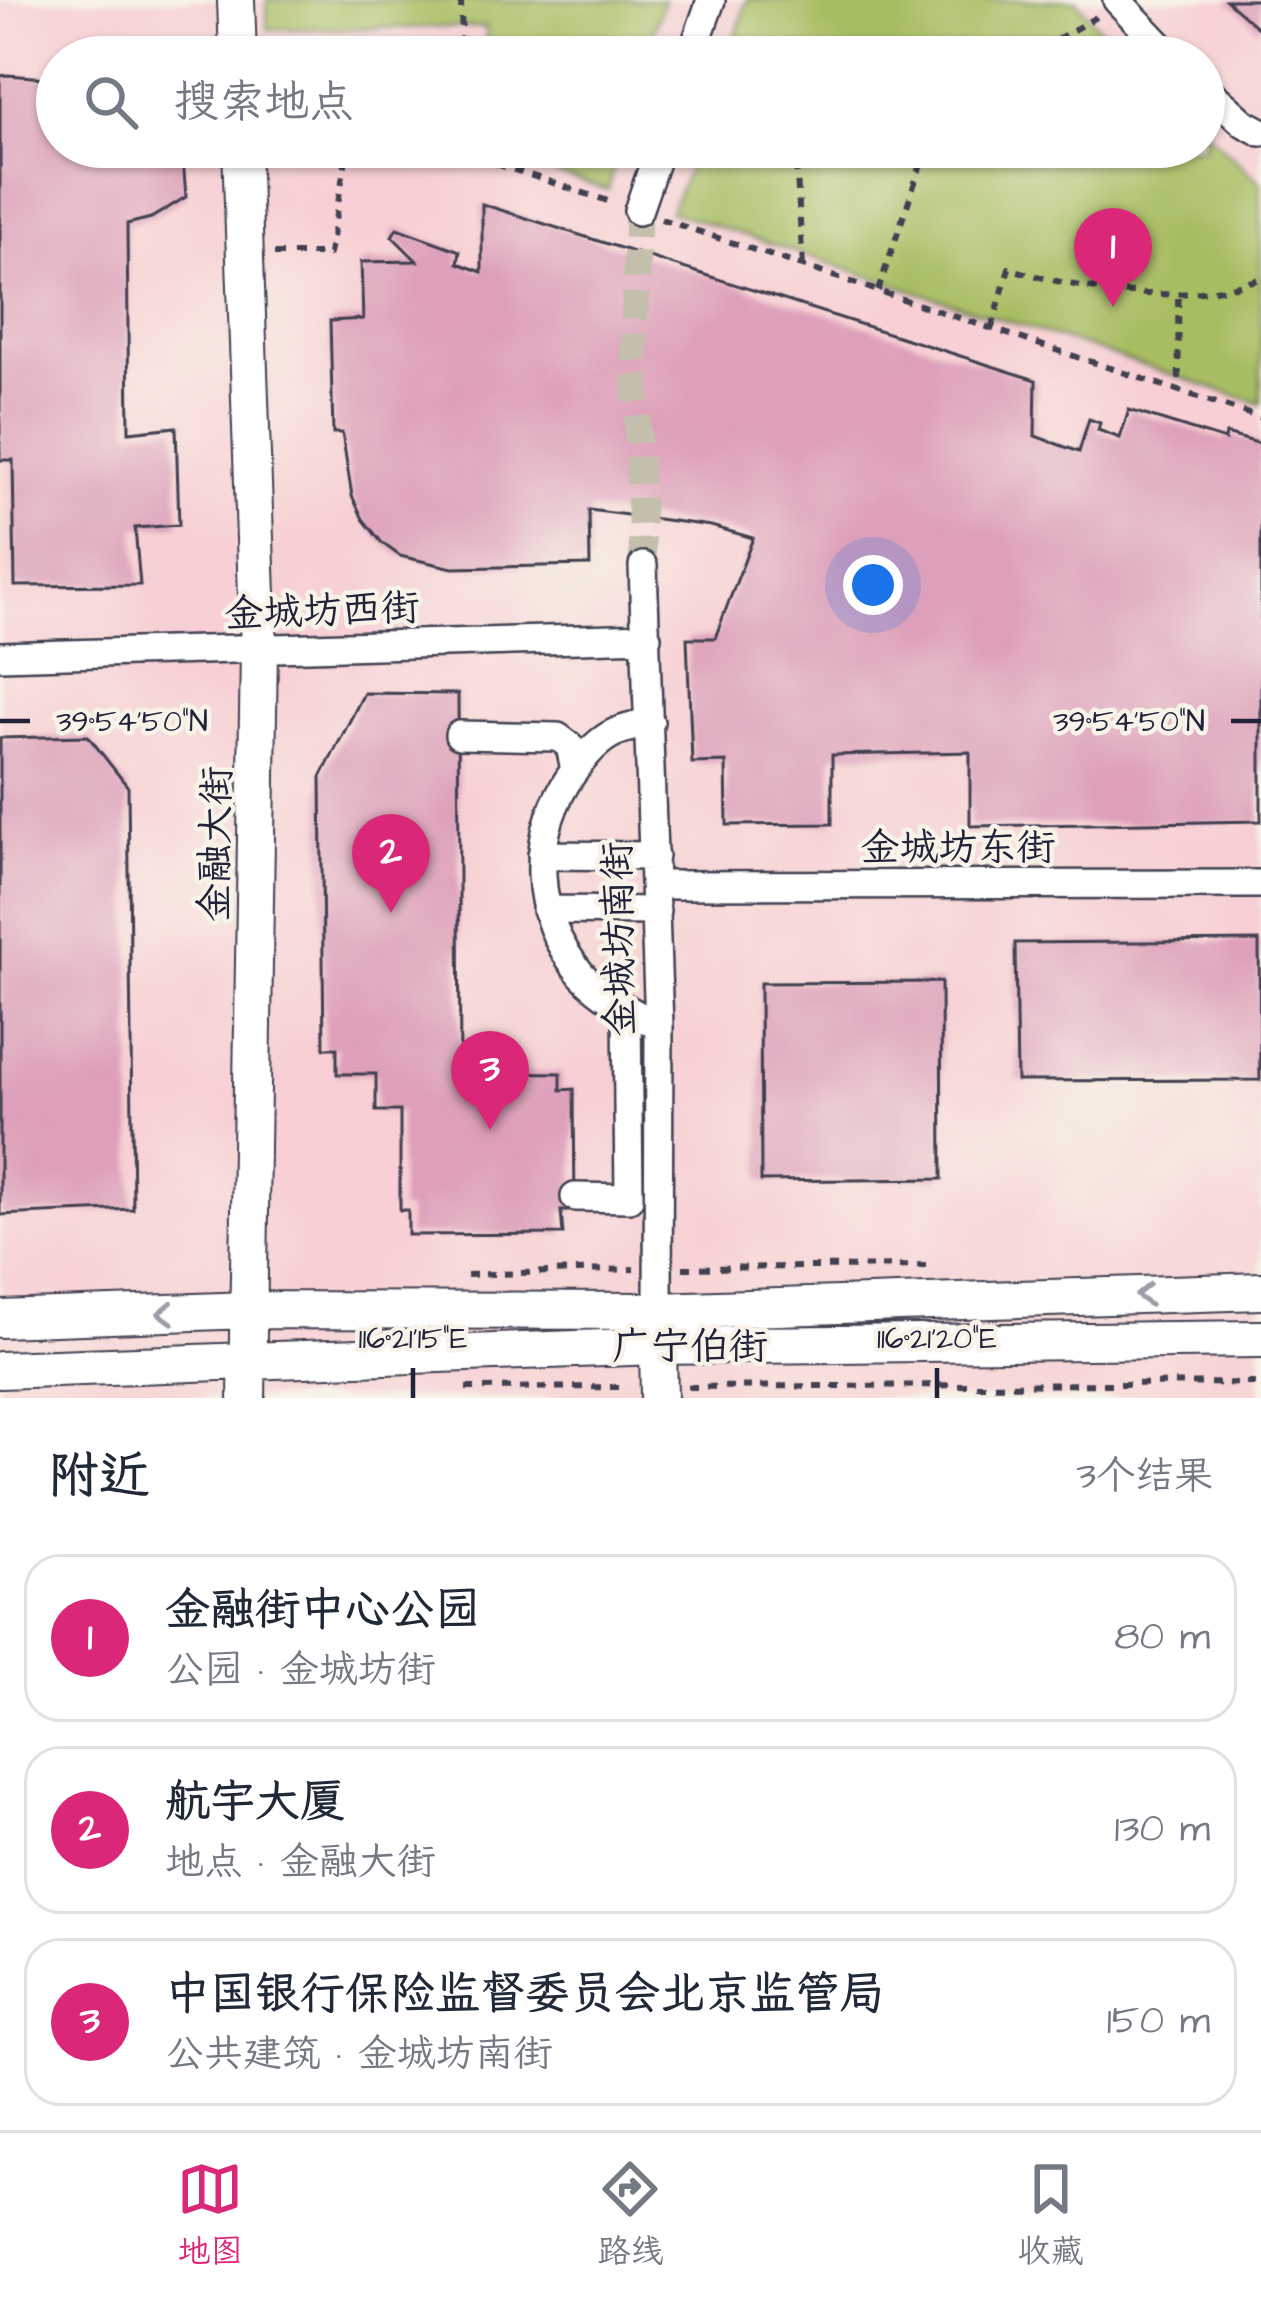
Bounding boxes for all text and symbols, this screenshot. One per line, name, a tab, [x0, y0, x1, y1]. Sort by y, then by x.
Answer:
search box	[36, 36, 1225, 168]
icon: search	[78, 69, 144, 135]
text: 搜索地点	[174, 72, 354, 134]
pin: 1	[1074, 208, 1152, 307]
your location	[843, 555, 903, 615]
street label: 金城坊西街	[224, 582, 420, 642]
text: 39°54'50"N	[56, 701, 208, 743]
text: 39°54'50"N	[1053, 701, 1205, 743]
street label: 金融大街	[189, 766, 245, 923]
pin: 2	[352, 814, 430, 913]
street label: 金城坊东街	[860, 822, 1056, 876]
street label: 金城坊南街	[591, 841, 649, 1037]
pin: 3	[451, 1031, 529, 1130]
one-way arrow	[1134, 1282, 1153, 1308]
one-way arrow	[156, 1300, 175, 1326]
text: 116°21'15"E	[359, 1318, 468, 1360]
text: 116°21'20"E	[877, 1318, 997, 1360]
street label: 广宁伯街	[612, 1321, 768, 1375]
text: 附近	[48, 1442, 150, 1513]
text: 3个结果	[1076, 1450, 1213, 1504]
text: 金融街中心公园	[165, 1580, 480, 1642]
text: 1	[88, 1611, 93, 1665]
text: 80 m	[1114, 1611, 1210, 1665]
text: 公园 · 金城坊街	[165, 1644, 436, 1698]
text: 航宇大厦	[165, 1772, 345, 1834]
text: 2	[79, 1803, 101, 1857]
text: 130 m	[1115, 1803, 1210, 1857]
text: 地点 · 金融大街	[165, 1836, 436, 1890]
text: 中国银行保险监督委员会北京监管局	[165, 1964, 885, 2026]
text: 3	[80, 1995, 100, 2049]
text: 150 m	[1107, 1995, 1210, 2049]
text: 公共建筑 · 金城坊南街	[165, 2028, 553, 2082]
tab: 地图	[177, 2156, 243, 2275]
tab: 路线	[597, 2156, 663, 2275]
tab: 收藏	[1018, 2156, 1084, 2275]

